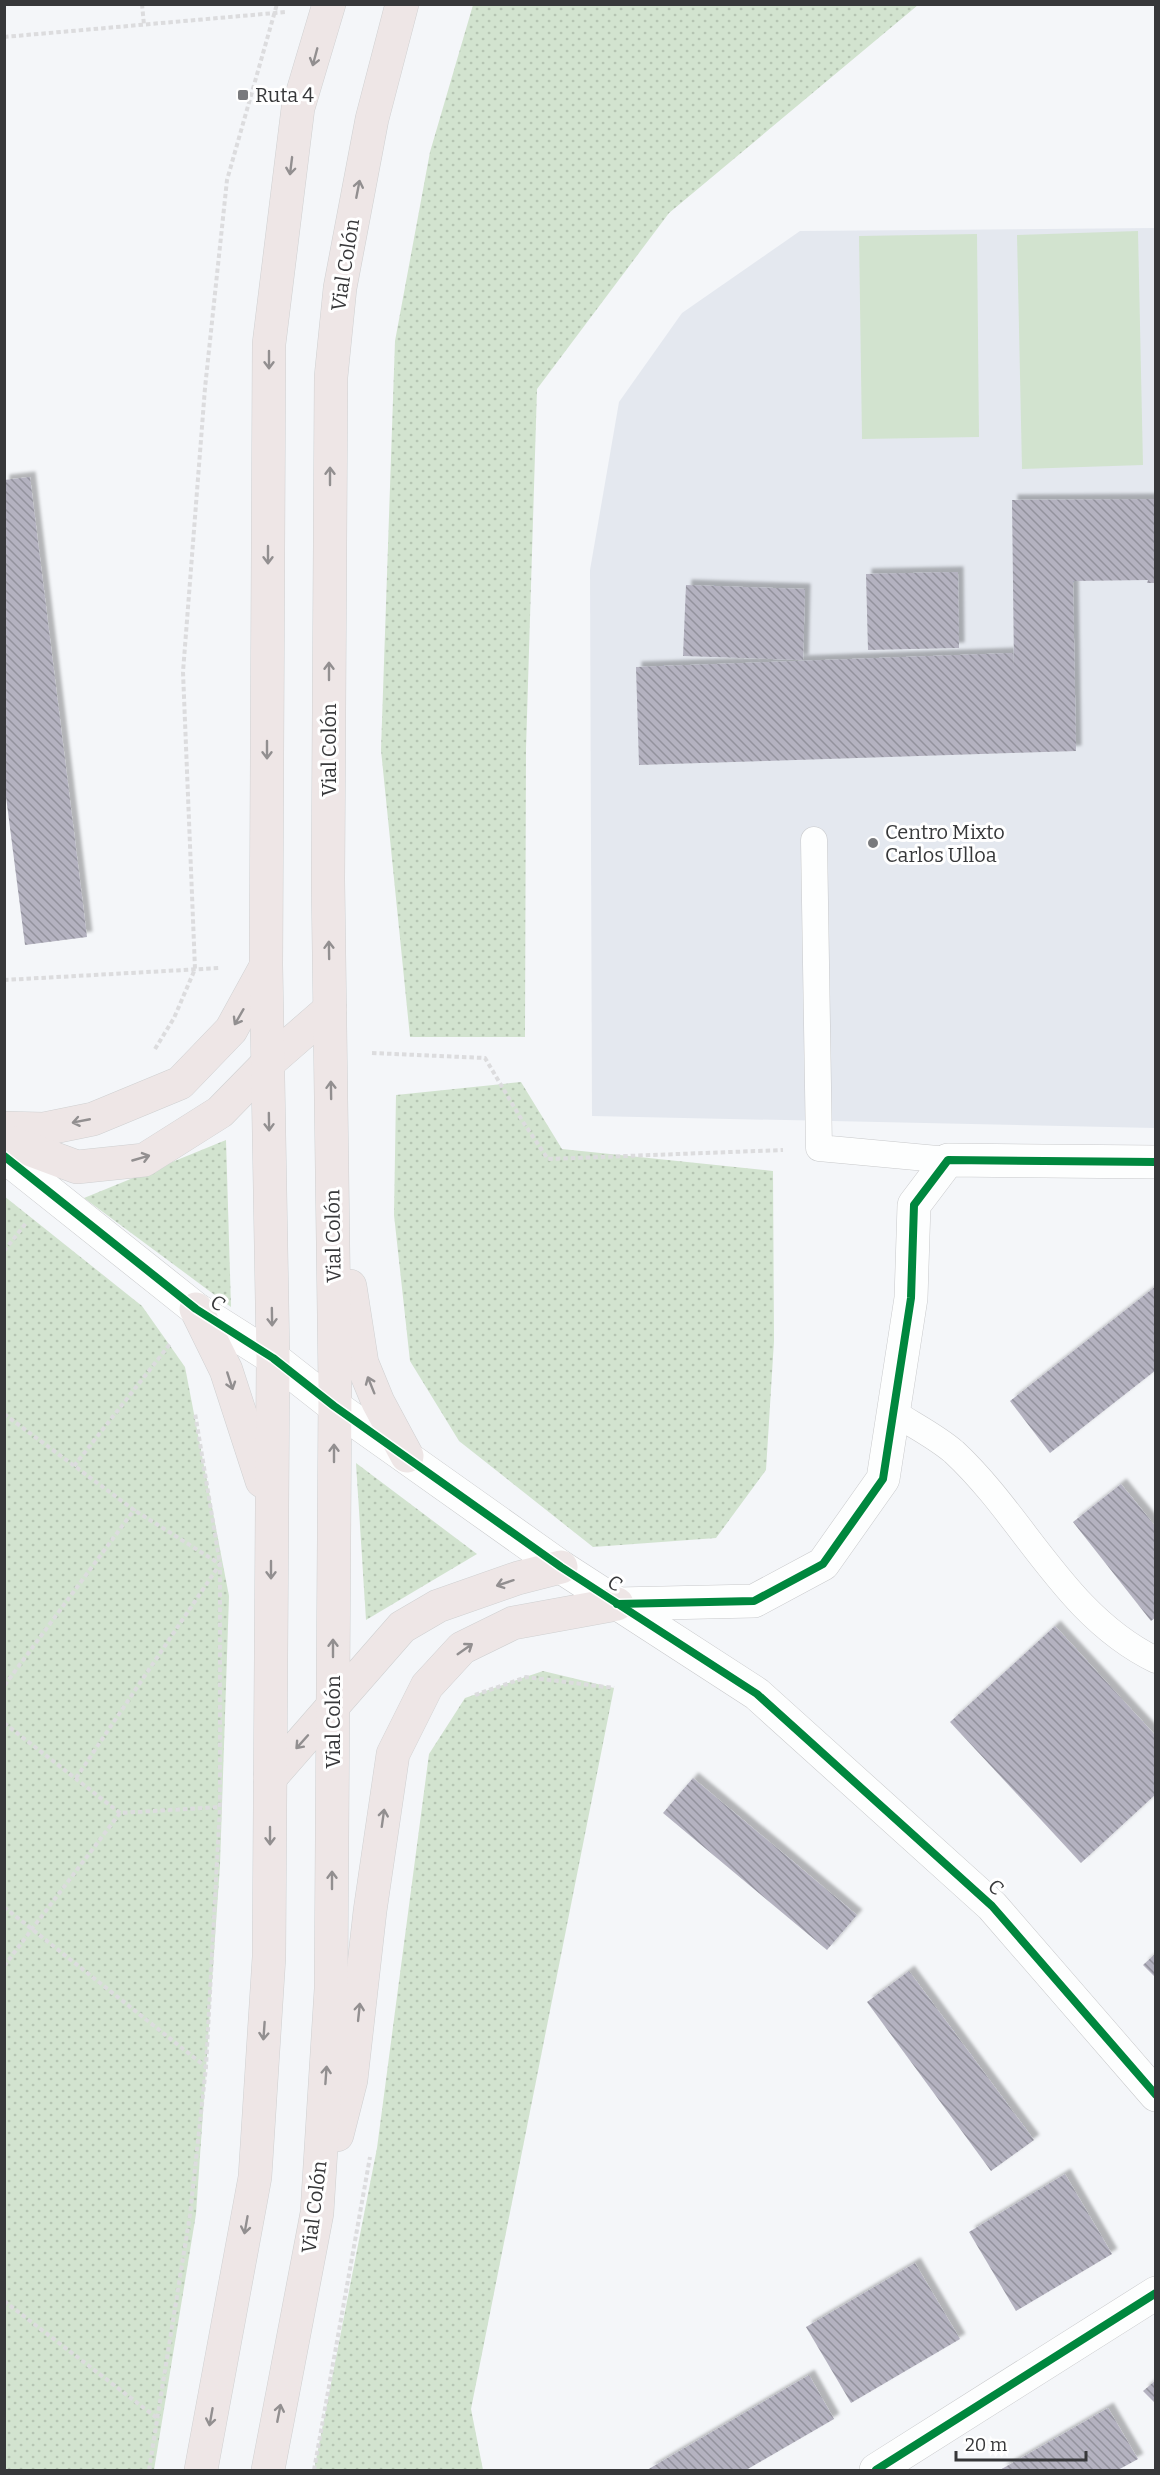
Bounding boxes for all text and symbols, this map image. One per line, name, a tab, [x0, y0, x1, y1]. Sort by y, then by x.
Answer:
one-way arrow	[309, 47, 320, 66]
place label: Ruta 4	[255, 83, 314, 107]
marker: Ruta 4	[236, 88, 250, 102]
one-way arrow	[285, 156, 296, 176]
one-way arrow	[353, 180, 364, 200]
street label: Vial Colón	[326, 217, 364, 313]
one-way arrow	[263, 349, 275, 369]
one-way arrow	[324, 467, 336, 487]
one-way arrow	[262, 544, 274, 564]
one-way arrow	[323, 662, 335, 682]
street label: Vial Colón	[317, 703, 341, 797]
one-way arrow	[261, 739, 272, 759]
place label: Centro Mixto Carlos Ulloa	[885, 820, 1005, 867]
marker: Centro Mixto Carlos Ulloa	[866, 836, 880, 850]
one-way arrow	[323, 941, 335, 961]
one-way arrow	[232, 1008, 244, 1025]
one-way arrow	[325, 1080, 337, 1100]
one-way arrow	[263, 1111, 275, 1131]
one-way arrow	[72, 1116, 91, 1127]
one-way arrow	[131, 1152, 150, 1164]
street label: Vial Colón	[320, 1189, 346, 1283]
street label: C	[206, 1289, 230, 1317]
one-way arrow	[266, 1306, 278, 1326]
one-way arrow	[225, 1371, 236, 1390]
one-way arrow	[365, 1377, 376, 1395]
one-way arrow	[328, 1444, 340, 1464]
one-way arrow	[266, 1559, 277, 1579]
street label: C	[603, 1569, 627, 1597]
one-way arrow	[496, 1578, 515, 1589]
one-way arrow	[327, 1639, 339, 1659]
one-way arrow	[457, 1642, 474, 1655]
street label: Vial Colón	[321, 1675, 345, 1769]
one-way arrow	[295, 1734, 309, 1749]
one-way arrow	[378, 1809, 389, 1829]
one-way arrow	[264, 1826, 276, 1846]
one-way arrow	[326, 1871, 338, 1891]
street label: C	[983, 1874, 1009, 1900]
one-way arrow	[353, 2002, 364, 2022]
one-way arrow	[259, 2021, 270, 2041]
one-way arrow	[321, 2065, 332, 2085]
street label: Vial Colón	[296, 2159, 332, 2255]
one-way arrow	[240, 2215, 251, 2234]
one-way arrow	[274, 2404, 285, 2423]
one-way arrow	[205, 2406, 216, 2426]
scale bar	[956, 2424, 1086, 2462]
text: 20 m	[965, 2434, 1007, 2456]

